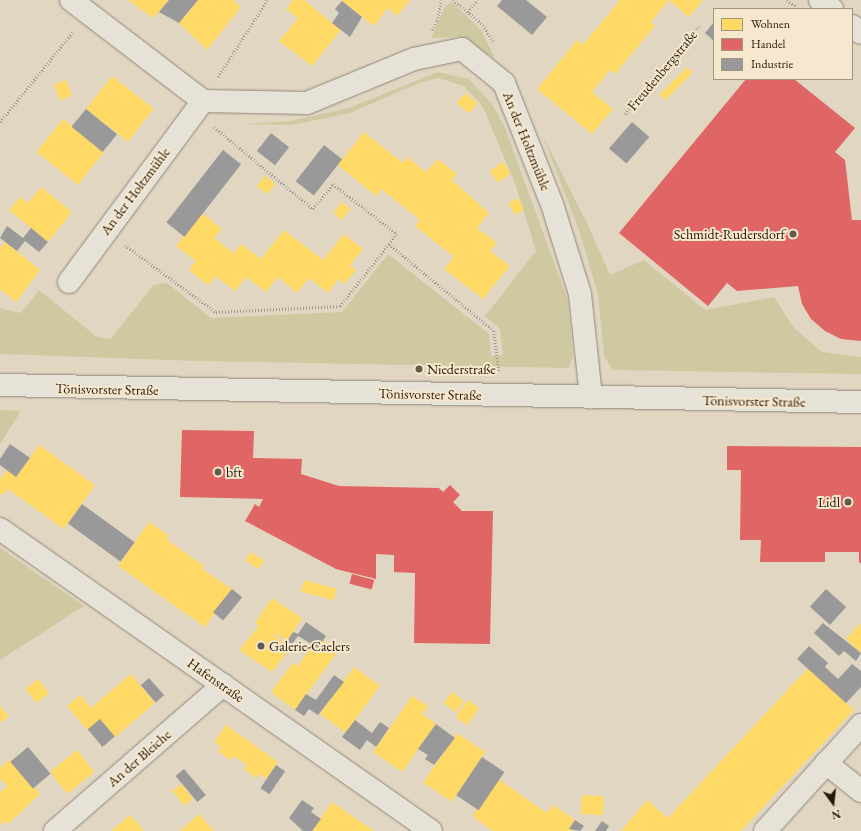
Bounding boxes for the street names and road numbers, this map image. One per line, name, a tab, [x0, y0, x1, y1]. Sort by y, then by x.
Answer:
street label: Freudenbergstraße	[624, 26, 700, 114]
street label: An der Holtzmühle	[499, 89, 555, 193]
street label: An der Holtzmühle	[97, 144, 173, 238]
street label: Tönisvorster Straße	[55, 380, 159, 398]
street label: Tönisvorster Straße	[378, 385, 482, 403]
street label: Tönisvorster Straße	[702, 392, 806, 410]
street label: Hafenstraße	[184, 654, 248, 706]
street label: An der Bleiche	[104, 726, 174, 790]

